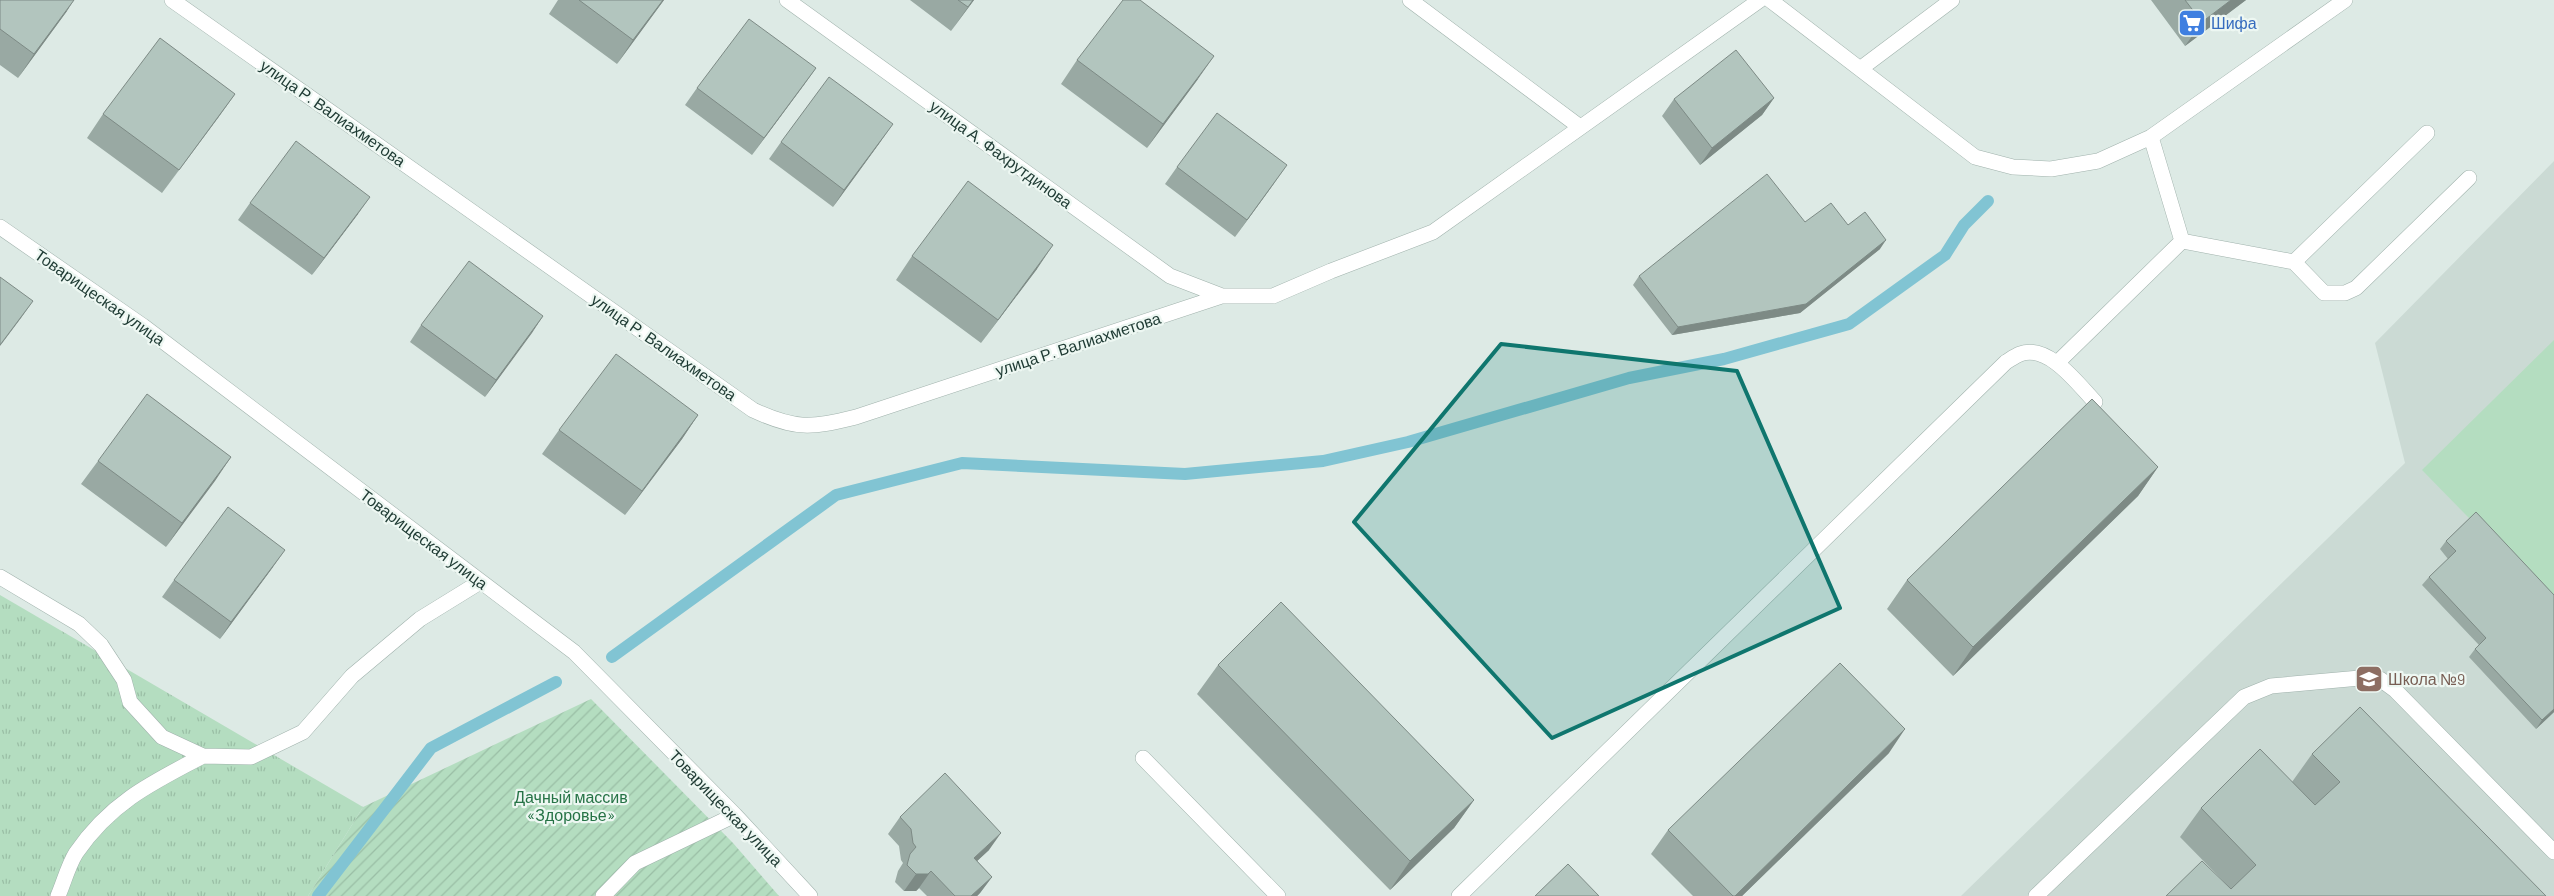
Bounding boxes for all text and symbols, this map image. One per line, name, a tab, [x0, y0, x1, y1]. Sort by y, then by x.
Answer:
supermarket icon: Шифа	[2177, 8, 2207, 38]
place label: Шифа	[2211, 13, 2257, 32]
street label: улица Р. Валиахметова	[257, 55, 410, 170]
street label: улица А. Фахрутдинова	[926, 96, 1076, 212]
street label: Товарищеская улица	[32, 245, 169, 349]
street label: улица Р. Валиахметова	[588, 289, 741, 404]
street label: улица Р. Валиахметова	[993, 308, 1163, 379]
street label: Товарищеская улица	[357, 485, 492, 593]
school or university icon: Школа №9	[2354, 664, 2384, 694]
place label: Школа №9	[2388, 669, 2465, 688]
street label: Товарищеская улица	[666, 745, 787, 870]
park label: Дачный массив «Здоровье»	[514, 787, 628, 824]

